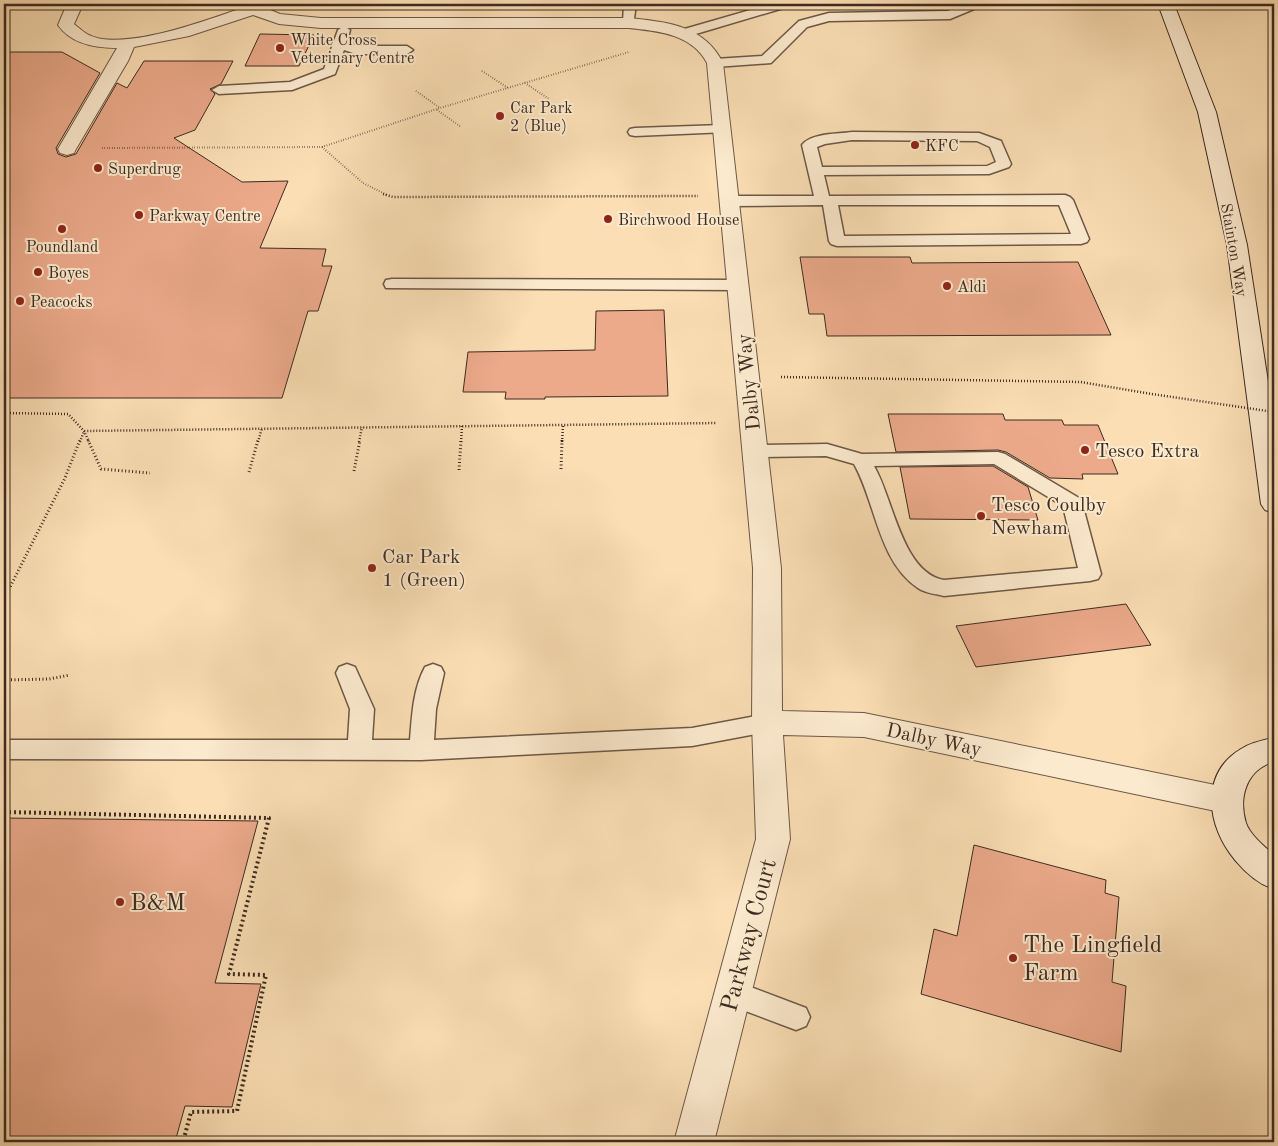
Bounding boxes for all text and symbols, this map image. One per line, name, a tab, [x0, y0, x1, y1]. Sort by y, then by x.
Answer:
place label: White Cross Veterinary Centre	[290, 33, 414, 67]
marker: White Cross Veterinary Centre	[274, 42, 286, 54]
place label: Car Park 2 (Blue)	[510, 101, 573, 135]
marker: Car Park 2 (Blue)	[494, 110, 506, 122]
marker: KFC	[909, 139, 921, 151]
place label: KFC	[925, 139, 959, 155]
marker: Superdrug	[92, 162, 104, 174]
place label: Superdrug	[108, 162, 181, 178]
street label: Stainton Way	[1217, 202, 1249, 299]
marker: Parkway Centre	[133, 209, 145, 221]
place label: Parkway Centre	[149, 209, 261, 225]
marker: Birchwood House	[602, 213, 614, 225]
place label: Birchwood House	[618, 213, 739, 229]
marker: Poundland	[56, 223, 68, 235]
place label: Poundland	[26, 240, 98, 256]
marker: Boyes	[32, 266, 44, 278]
place label: Boyes	[48, 266, 89, 282]
marker: Aldi	[941, 280, 953, 292]
place label: Aldi	[957, 280, 986, 296]
marker: Peacocks	[14, 295, 26, 307]
place label: Peacocks	[30, 295, 93, 311]
street label: Dalby Way	[735, 332, 765, 431]
place label: Tesco Extra	[1095, 442, 1199, 462]
marker: Tesco Extra	[1079, 444, 1091, 456]
place label: Tesco Coulby Newham	[991, 496, 1107, 539]
marker: Tesco Coulby Newham	[975, 510, 987, 522]
place label: Car Park 1 (Green)	[382, 548, 466, 591]
marker: Car Park 1 (Green)	[366, 562, 378, 574]
street label: Dalby Way	[884, 721, 984, 761]
street label: Parkway Court	[718, 856, 782, 1015]
place label: B&M	[130, 892, 186, 916]
marker: B&M	[114, 896, 126, 908]
place label: The Lingfield Farm	[1023, 934, 1162, 986]
marker: The Lingfield Farm	[1007, 952, 1019, 964]

